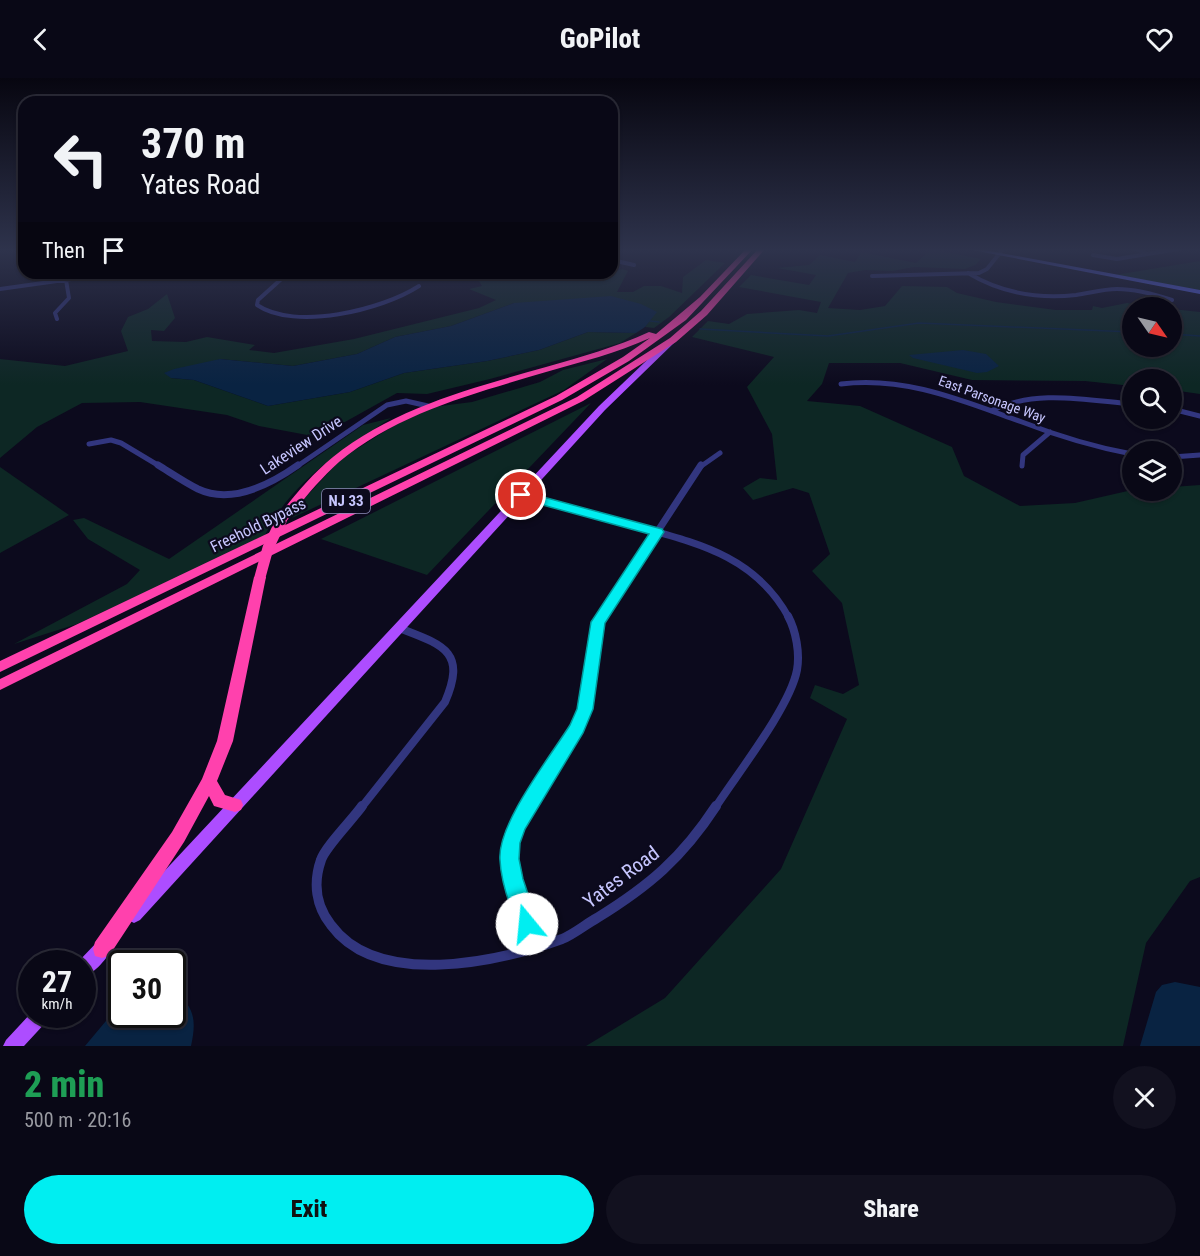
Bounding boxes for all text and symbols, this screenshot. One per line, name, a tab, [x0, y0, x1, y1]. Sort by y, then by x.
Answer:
icon: back	[24, 23, 57, 56]
text: GoPilot	[560, 23, 640, 55]
icon: heart	[1143, 23, 1176, 56]
text: 370 m	[141, 119, 246, 168]
icon: left	[42, 120, 120, 198]
text: Yates Road	[141, 169, 261, 201]
icon: arrive	[97, 234, 130, 267]
text: Then	[42, 238, 85, 263]
north arrow	[1122, 297, 1182, 357]
map controls	[1122, 297, 1182, 501]
button: search	[1122, 369, 1182, 429]
street label: East Parsonage Way	[936, 372, 1048, 426]
street label: Lakeview Drive	[257, 412, 345, 478]
button: layers	[1122, 441, 1182, 501]
pin	[495, 469, 546, 520]
icon: arrive	[504, 478, 537, 511]
road number: NJ 33	[322, 489, 370, 513]
street label: Freehold Bypass	[207, 494, 309, 556]
street label: Yates Road	[578, 841, 664, 913]
position arrow	[495, 892, 559, 956]
speed limit sign: 30	[108, 950, 186, 1028]
text: 27	[42, 964, 72, 999]
text: km/h	[42, 995, 72, 1013]
text: 2 min	[24, 1064, 104, 1106]
button: close	[1113, 1066, 1176, 1129]
text: 500 m · 20:16	[24, 1108, 131, 1132]
button: Exit	[24, 1175, 594, 1244]
button: Share	[606, 1175, 1176, 1244]

